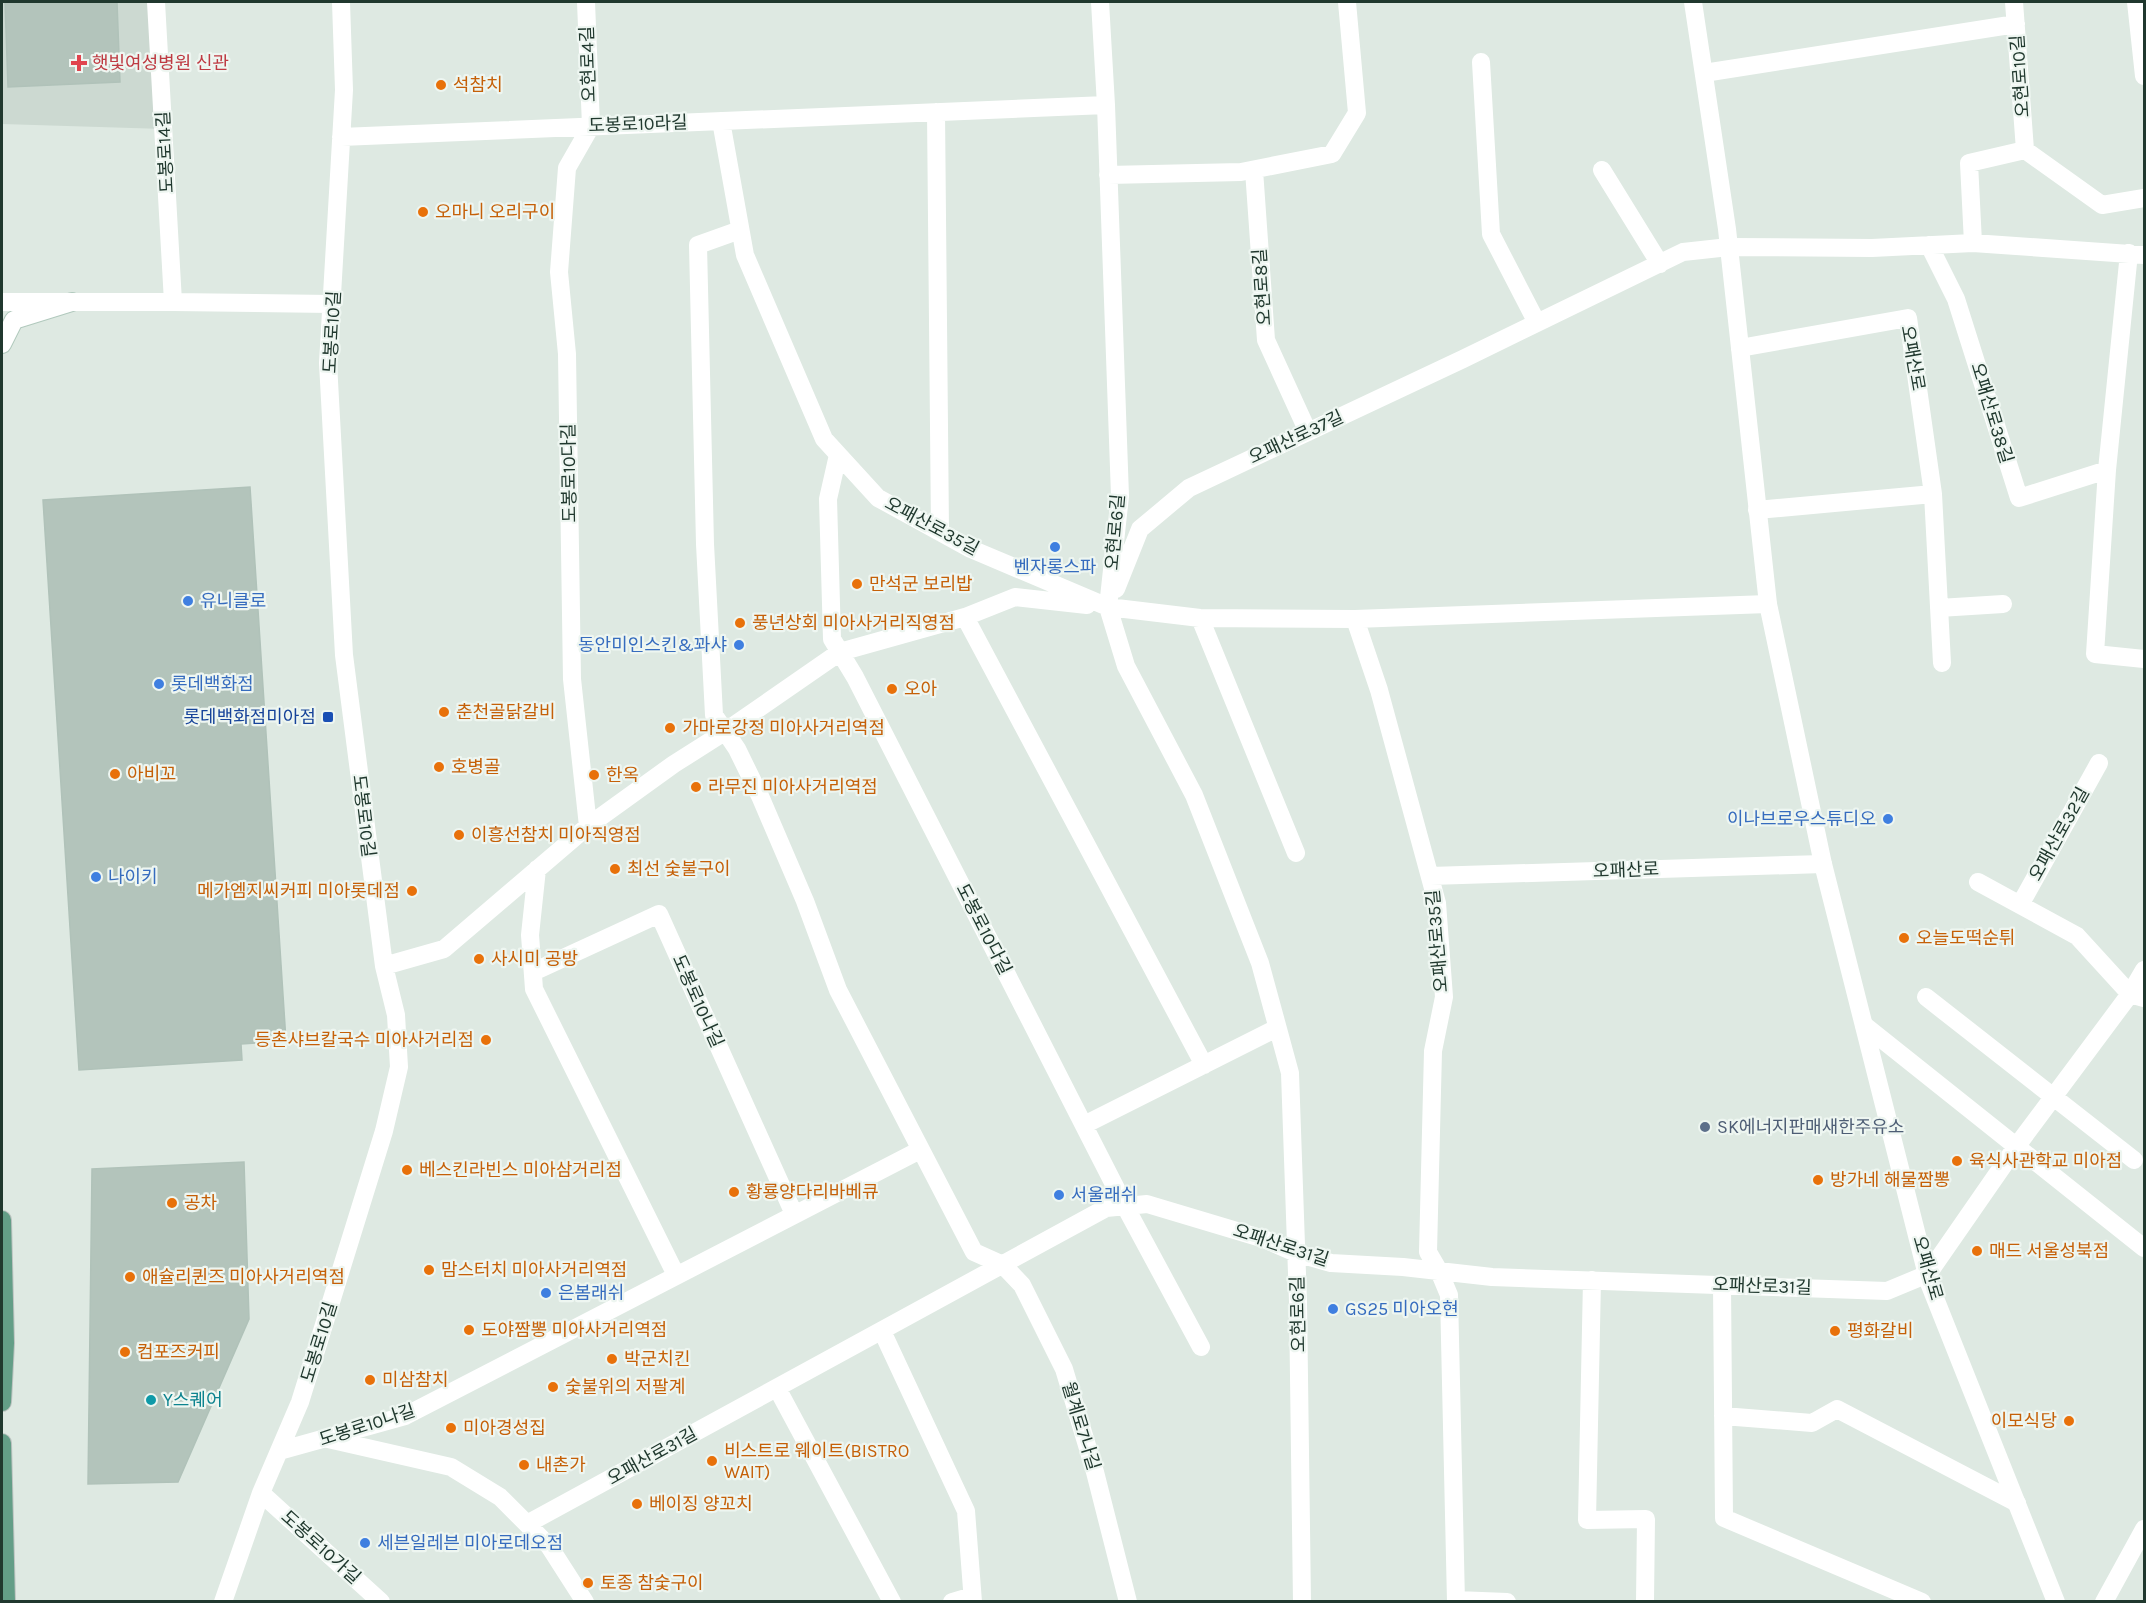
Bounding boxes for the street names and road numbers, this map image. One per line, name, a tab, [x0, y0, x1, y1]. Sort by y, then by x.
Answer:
street label: 오현로4길	[576, 25, 600, 103]
street label: 오현로10길	[2006, 34, 2034, 118]
street label: 도봉로14길	[152, 110, 178, 194]
street label: 도봉로10라길	[588, 111, 688, 137]
street label: 오현로8길	[1248, 248, 1276, 326]
street label: 도봉로10길	[319, 290, 345, 374]
street label: 오패산로	[1896, 323, 1930, 393]
street label: 오패산로38길	[1966, 360, 2018, 466]
street label: 오패산로37길	[1245, 406, 1347, 468]
street label: 도봉로10다길	[557, 423, 581, 523]
street label: 오패산로35길	[881, 492, 983, 560]
street label: 오현로6길	[1101, 493, 1129, 571]
street label: 도봉로10길	[348, 774, 380, 858]
street label: 오패산로32길	[2024, 783, 2094, 885]
street label: 오패산로	[1593, 858, 1659, 882]
street label: 도봉로10다길	[952, 880, 1016, 978]
street label: 오패산로35길	[1422, 888, 1452, 994]
street label: 도봉로10나길	[668, 951, 728, 1051]
street label: 오패산로31길	[1230, 1219, 1332, 1271]
street label: 오패산로	[1908, 1233, 1948, 1303]
street label: 오패산로31길	[1712, 1273, 1812, 1299]
street label: 오현로6길	[1286, 1276, 1310, 1352]
street label: 도봉로10길	[296, 1299, 342, 1385]
street label: 월계로7나길	[1057, 1379, 1105, 1473]
street label: 도봉로10나길	[316, 1399, 418, 1451]
street label: 오패산로31길	[603, 1422, 701, 1490]
street label: 도봉로10가길	[277, 1506, 365, 1588]

